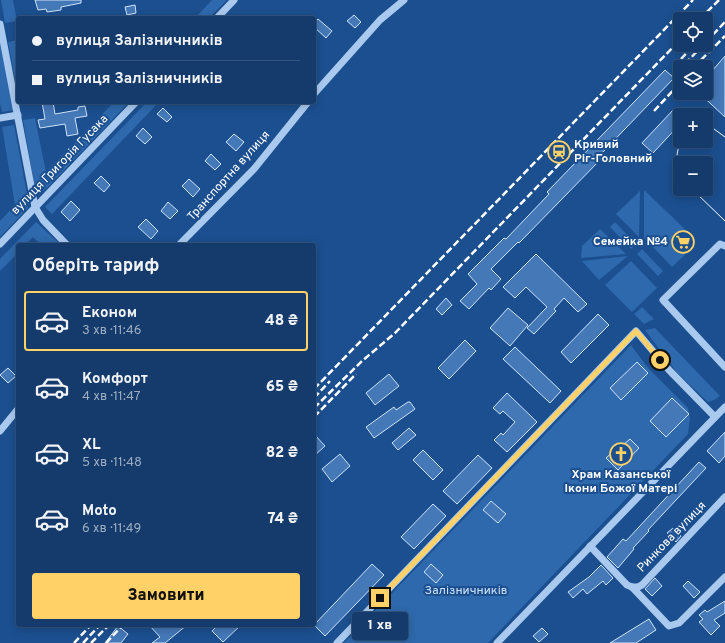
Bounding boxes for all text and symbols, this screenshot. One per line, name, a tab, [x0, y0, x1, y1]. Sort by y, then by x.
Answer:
map controls	[673, 12, 713, 196]
button: locate	[673, 12, 713, 52]
text: вулиця Залізничників	[56, 32, 223, 51]
button: layers	[673, 60, 713, 100]
text: вулиця Залізничників	[56, 70, 223, 89]
button: +	[673, 108, 713, 148]
street label: вулиця Григорія Гусака	[8, 111, 112, 219]
street label: Транспортна вулиця	[184, 127, 274, 225]
place label: Кривий Ріг-Головний	[574, 137, 653, 167]
station icon: Кривий Ріг-Головний	[546, 139, 572, 165]
button: −	[673, 156, 713, 196]
supermarket icon: Семейка №4	[670, 229, 696, 255]
place label: Семейка №4	[593, 234, 668, 250]
text: Оберіть тариф	[32, 255, 159, 278]
icon: car	[34, 303, 70, 339]
text: Економ	[82, 304, 137, 323]
text: 48 ₴	[265, 312, 298, 331]
text: 3 хв · 11:46	[82, 323, 141, 339]
route start	[651, 351, 669, 369]
icon: car	[34, 369, 70, 405]
text: Комфорт	[82, 370, 148, 389]
text: 65 ₴	[266, 378, 298, 397]
text: 4 хв · 11:47	[82, 389, 141, 405]
icon: car	[34, 435, 70, 471]
text: XL	[82, 436, 100, 455]
church icon: Храм Казанської Ікони Божої Матері	[608, 441, 634, 467]
text: 82 ₴	[266, 444, 298, 463]
text: 5 хв · 11:48	[82, 455, 142, 471]
place label: Храм Казанської Ікони Божої Матері	[565, 467, 677, 497]
street label: Ринкова вулиця	[634, 498, 710, 576]
icon: car	[34, 501, 70, 537]
text: Moto	[82, 502, 117, 521]
text: 74 ₴	[268, 510, 298, 529]
text: 6 хв · 11:49	[82, 521, 141, 537]
button: Замовити	[32, 573, 300, 619]
park label: Залізничників	[425, 583, 507, 599]
route end	[371, 589, 389, 607]
callout: 1 хв	[352, 612, 408, 640]
text: 1 хв	[368, 618, 392, 634]

